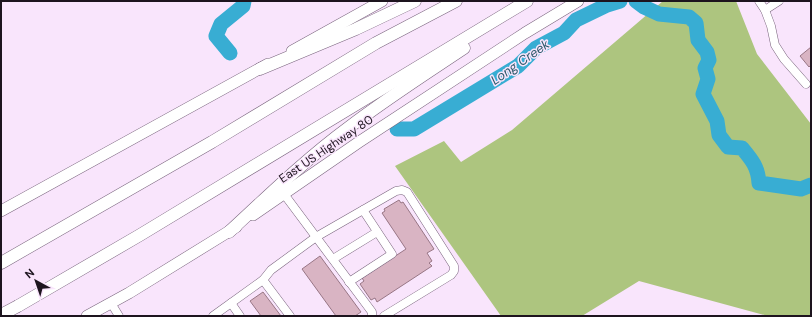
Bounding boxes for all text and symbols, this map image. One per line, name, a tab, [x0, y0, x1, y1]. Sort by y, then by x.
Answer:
water label: Long Creek	[487, 35, 553, 89]
street label: East US Highway 80	[276, 112, 376, 186]
north arrow	[16, 261, 56, 301]
text: N	[22, 265, 37, 281]

